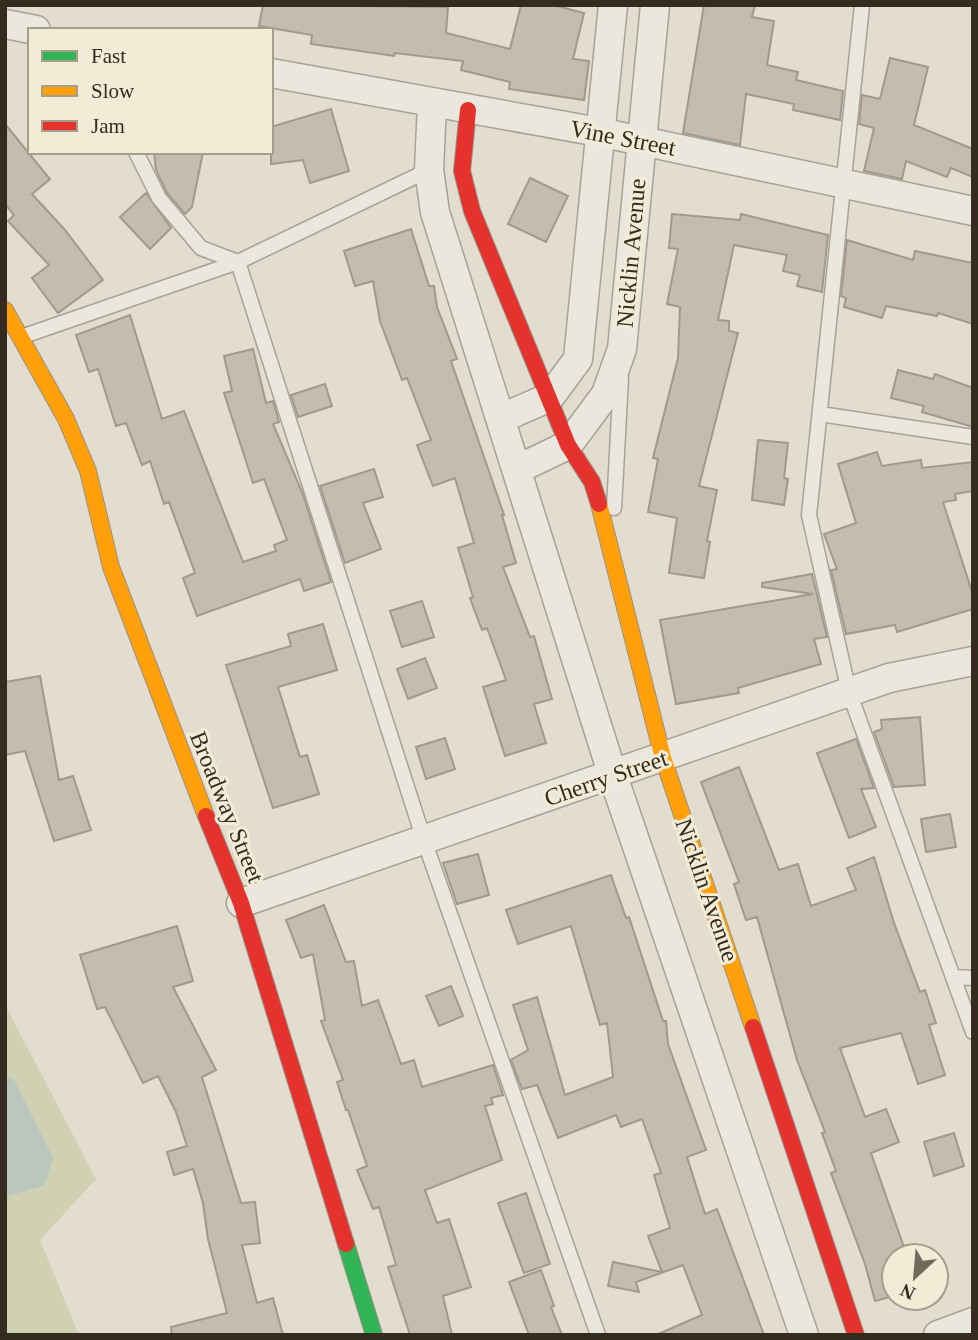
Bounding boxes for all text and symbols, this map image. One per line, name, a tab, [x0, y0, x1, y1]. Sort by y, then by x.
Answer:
legend	[28, 28, 273, 154]
text: Fast	[91, 44, 126, 68]
text: Slow	[91, 79, 135, 103]
text: Jam	[91, 114, 125, 138]
street label: Vine Street	[568, 115, 678, 161]
street label: Nicklin Avenue	[612, 177, 650, 329]
street label: Broadway Street	[185, 728, 269, 887]
street label: Cherry Street	[541, 745, 671, 811]
street label: Nicklin Avenue	[670, 815, 744, 965]
north arrow	[880, 1242, 950, 1312]
text: N	[897, 1279, 919, 1304]

